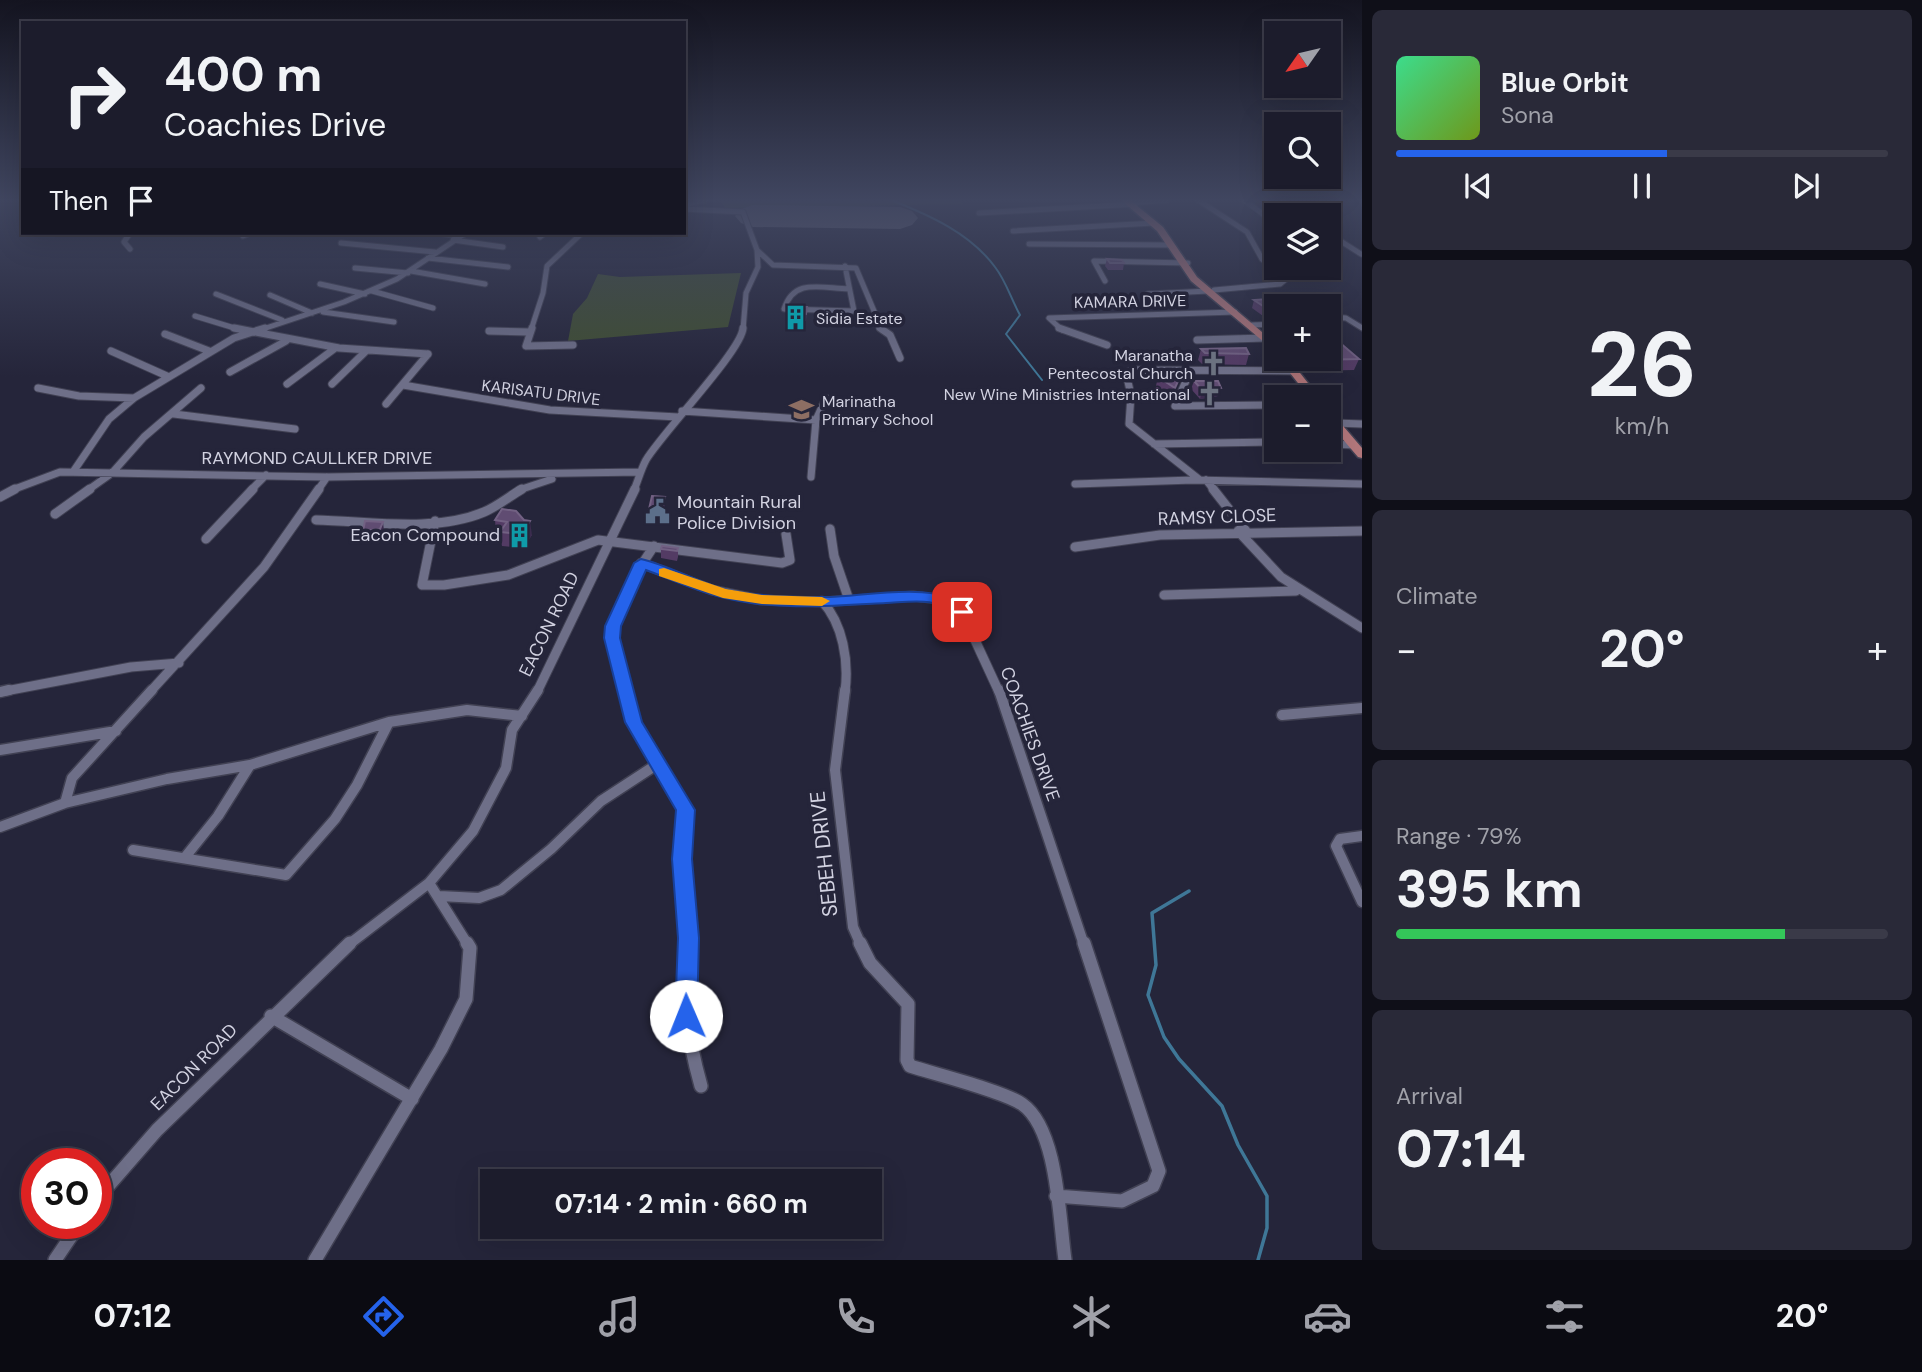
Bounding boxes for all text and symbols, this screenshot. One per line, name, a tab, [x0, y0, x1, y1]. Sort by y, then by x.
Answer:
north arrow	[1264, 21, 1340, 98]
map controls	[1264, 21, 1341, 462]
text: 400 m	[164, 42, 322, 106]
icon: right	[49, 49, 140, 140]
text: Blue Orbit	[1501, 66, 1629, 100]
text: Sona	[1501, 100, 1554, 130]
text: Coachies Drive	[164, 104, 386, 146]
button: search	[1264, 112, 1341, 189]
icon: previous	[1459, 167, 1497, 205]
icon: pause	[1623, 167, 1661, 205]
icon: next	[1787, 167, 1825, 205]
icon: arrive	[122, 182, 160, 220]
text: Then	[49, 184, 108, 218]
button: layers	[1264, 203, 1341, 280]
street label: KAMARA DRIVE	[1074, 290, 1186, 313]
button: +	[1264, 294, 1341, 371]
building icon: Sidia Estate	[782, 304, 810, 332]
text: 26	[1587, 306, 1697, 424]
place label: Sidia Estate	[816, 308, 903, 329]
place label: Maranatha Pentecostal Church	[1048, 345, 1193, 384]
church icon: Maranatha Pentecostal Church	[1199, 350, 1227, 378]
street label: KARISATU DRIVE	[480, 375, 602, 410]
church icon: New Wine Ministries International	[1196, 380, 1224, 408]
place label: New Wine Ministries International	[944, 384, 1190, 405]
button: −	[1264, 385, 1341, 462]
place label: Marinatha Primary School	[822, 391, 933, 430]
school or university icon: Marinatha Primary School	[788, 396, 816, 424]
text: km/h	[1615, 411, 1669, 441]
street label: RAYMOND CAULLKER DRIVE	[202, 446, 432, 470]
place label: Mountain Rural Police Division	[677, 490, 801, 535]
public building icon: Mountain Rural Police Division	[643, 498, 671, 526]
street label: RAMSY CLOSE	[1157, 503, 1277, 531]
building icon: Eacon Compound	[506, 521, 534, 549]
place label: Eacon Compound	[350, 523, 500, 547]
street label: EACON ROAD	[513, 568, 585, 680]
text: Climate	[1396, 581, 1478, 611]
pin	[932, 582, 992, 642]
icon: arrive	[943, 593, 981, 631]
text: 20°	[1599, 615, 1685, 683]
text: −	[1396, 625, 1417, 675]
text: +	[1867, 625, 1888, 675]
street label: COACHIES DRIVE	[995, 663, 1065, 805]
street label: SEBEH DRIVE	[803, 790, 845, 918]
text: Range · 79%	[1396, 821, 1522, 851]
text: 395 km	[1396, 855, 1583, 923]
position arrow	[649, 979, 723, 1053]
street label: EACON ROAD	[145, 1018, 243, 1116]
text: Arrival	[1396, 1081, 1463, 1111]
text: 07:14	[1396, 1115, 1526, 1183]
speed limit sign: 30	[21, 1148, 112, 1239]
text: 07:14 · 2 min · 660 m	[554, 1187, 808, 1221]
icon: directions	[359, 1292, 408, 1341]
icon: music	[595, 1292, 644, 1341]
icon: phone	[831, 1292, 880, 1341]
icon: climate	[1067, 1292, 1116, 1341]
icon: car	[1303, 1292, 1352, 1341]
icon: filters	[1540, 1292, 1589, 1341]
text: 07:12	[94, 1295, 171, 1337]
text: 20°	[1776, 1295, 1828, 1337]

